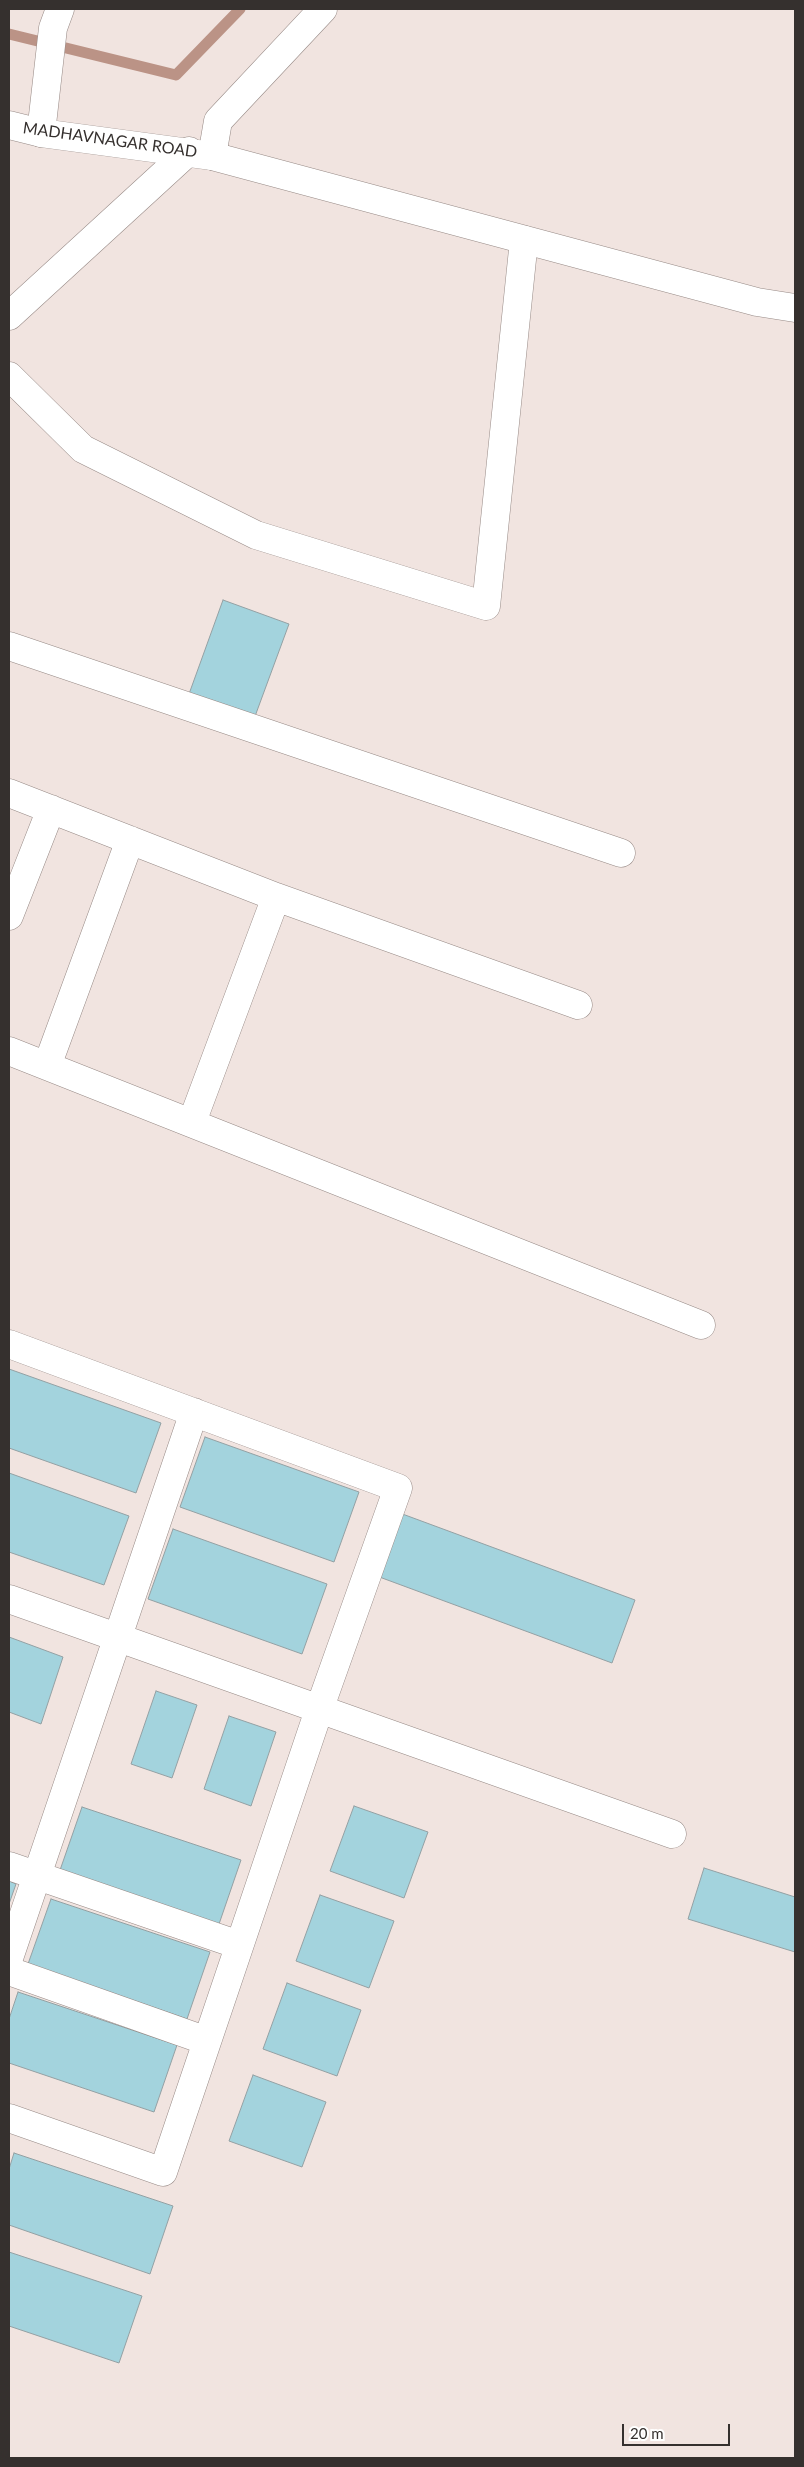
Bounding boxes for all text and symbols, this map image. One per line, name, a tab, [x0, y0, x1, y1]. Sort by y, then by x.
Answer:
street label: MADHAVNAGAR ROAD	[22, 118, 198, 162]
scale bar	[624, 2414, 732, 2446]
text: 20 m	[630, 2424, 664, 2442]

